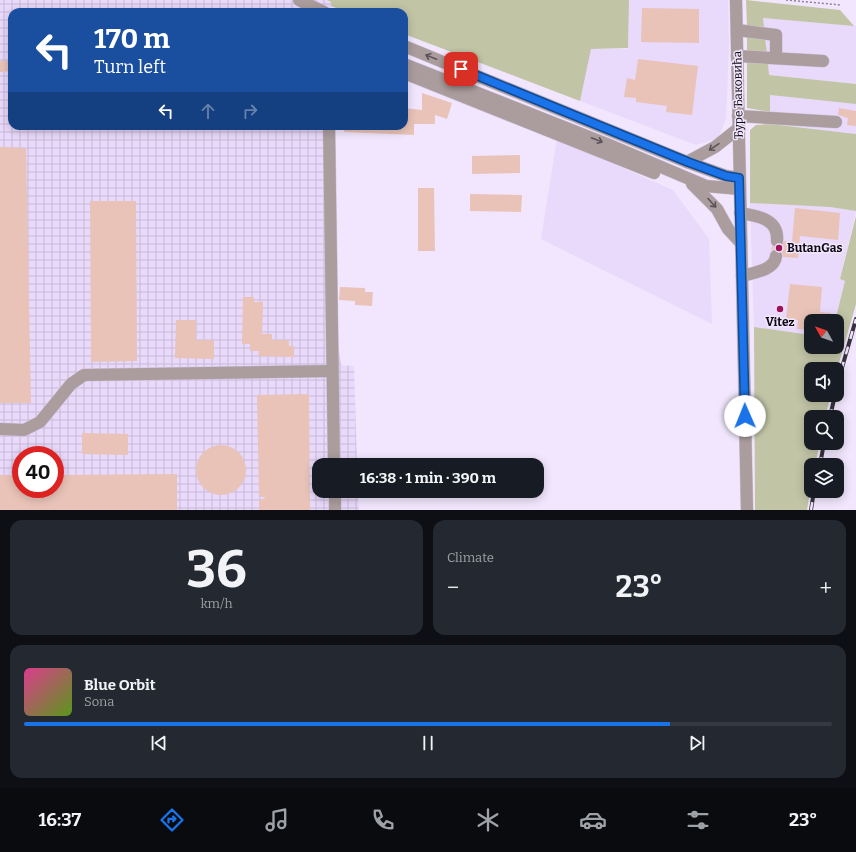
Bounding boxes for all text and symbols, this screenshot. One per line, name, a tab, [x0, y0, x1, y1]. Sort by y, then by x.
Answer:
text: 170 m	[94, 22, 170, 55]
icon: left	[28, 24, 80, 76]
street label: Ђуре Ђаковића	[730, 50, 746, 139]
pin	[444, 52, 478, 86]
one-way arrow	[426, 53, 438, 61]
text: Turn left	[94, 56, 166, 78]
icon: arrive	[450, 58, 472, 80]
icon: left	[155, 100, 177, 122]
icon: ahead	[197, 100, 219, 122]
icon: right	[239, 100, 261, 122]
one-way arrow	[590, 136, 602, 144]
one-way arrow	[709, 143, 720, 151]
one-way arrow	[707, 198, 716, 209]
place label: ButanGas	[787, 241, 843, 255]
marker: ButanGas	[774, 243, 784, 253]
marker: Vitez	[775, 304, 785, 314]
north arrow	[804, 314, 844, 354]
map controls	[804, 314, 844, 498]
place label: Vitez	[765, 315, 795, 329]
button: sound	[804, 362, 844, 402]
position arrow	[724, 395, 766, 437]
button: search	[804, 410, 844, 450]
speed limit sign: 40	[12, 446, 64, 498]
button: layers	[804, 458, 844, 498]
text: 16:38 · 1 min · 390 m	[360, 469, 496, 487]
text: 36	[186, 538, 247, 601]
text: Climate	[447, 550, 494, 565]
text: 23°	[616, 569, 663, 605]
text: −	[447, 574, 459, 601]
text: +	[819, 574, 832, 601]
text: km/h	[200, 596, 233, 611]
text: Blue Orbit	[84, 676, 156, 694]
text: Sona	[84, 694, 114, 709]
icon: previous	[148, 732, 170, 754]
icon: pause	[417, 732, 439, 754]
icon: next	[686, 732, 708, 754]
icon: directions	[158, 806, 186, 834]
icon: music	[263, 806, 291, 834]
icon: phone	[369, 806, 397, 834]
icon: climate	[474, 806, 502, 834]
icon: car	[579, 806, 607, 834]
icon: filters	[684, 806, 712, 834]
text: 16:37	[39, 809, 81, 831]
text: 23°	[789, 809, 817, 831]

